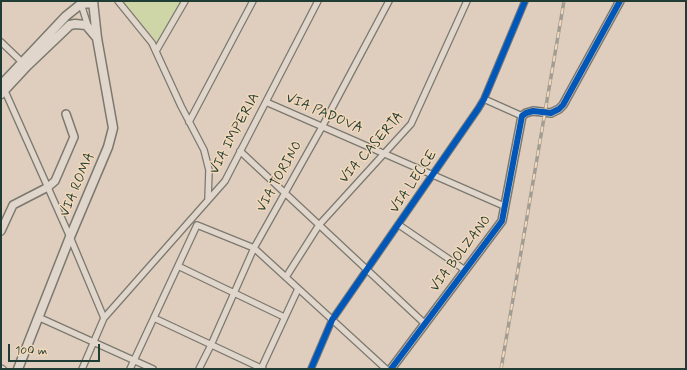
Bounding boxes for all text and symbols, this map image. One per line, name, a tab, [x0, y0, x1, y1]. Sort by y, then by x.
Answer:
street label: VIA IMPERIA	[206, 90, 264, 178]
street label: VIA PADOVA	[283, 90, 365, 138]
street label: VIA CASERTA	[336, 109, 408, 187]
street label: VIA TORINO	[254, 139, 306, 215]
street label: VIA LECCE	[387, 147, 441, 217]
street label: VIA ROMA	[57, 150, 99, 220]
street label: VIA BOLZANO	[427, 213, 495, 295]
scale bar	[10, 336, 102, 362]
text: 100 m	[15, 343, 47, 359]

